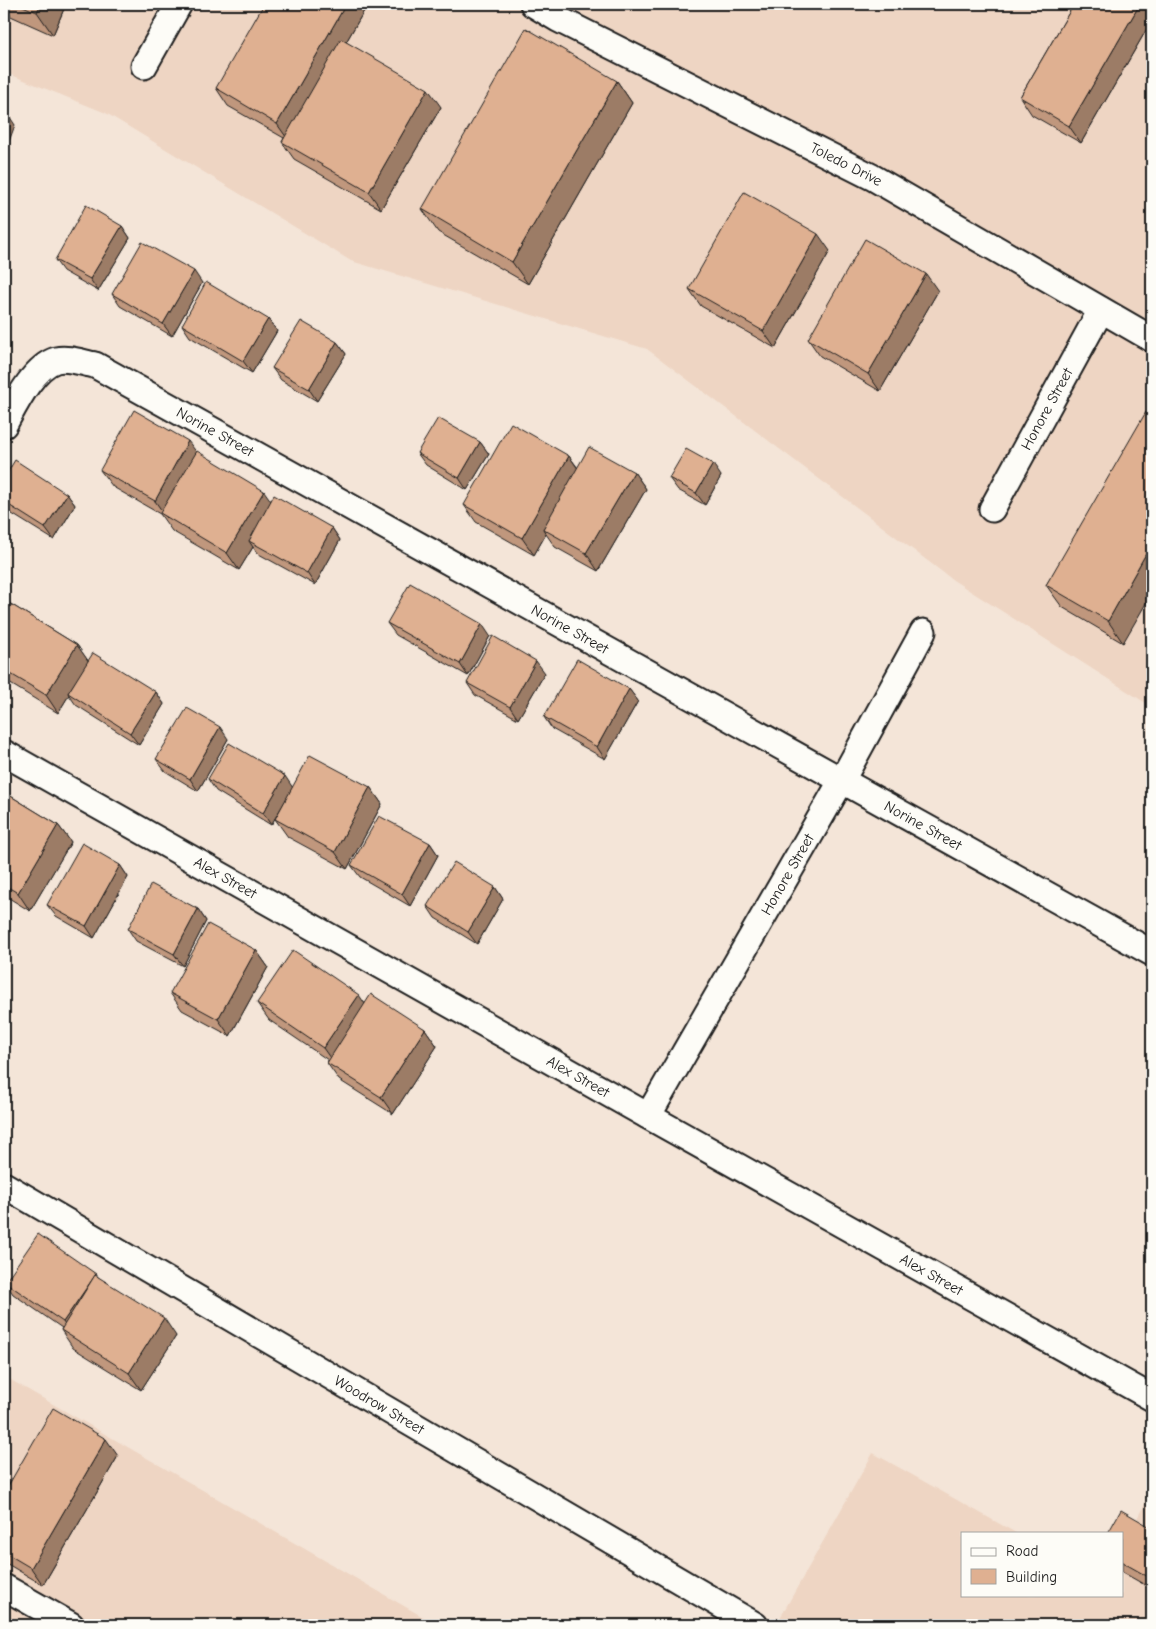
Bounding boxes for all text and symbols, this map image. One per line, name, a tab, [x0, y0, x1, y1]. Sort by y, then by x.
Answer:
street label: Toledo Drive	[807, 138, 886, 190]
street label: Honore Street	[1017, 364, 1077, 453]
street label: Norine Street	[173, 403, 257, 461]
street label: Norine Street	[528, 601, 612, 658]
street label: Norine Street	[881, 797, 965, 855]
street label: Honore Street	[757, 830, 818, 918]
street label: Alex Street	[191, 853, 260, 903]
street label: Alex Street	[544, 1052, 613, 1102]
street label: Alex Street	[897, 1250, 967, 1300]
street label: Woodrow Street	[331, 1372, 428, 1439]
legend	[961, 1532, 1124, 1596]
text: Road	[1006, 1542, 1038, 1560]
text: Building	[1006, 1568, 1057, 1586]

